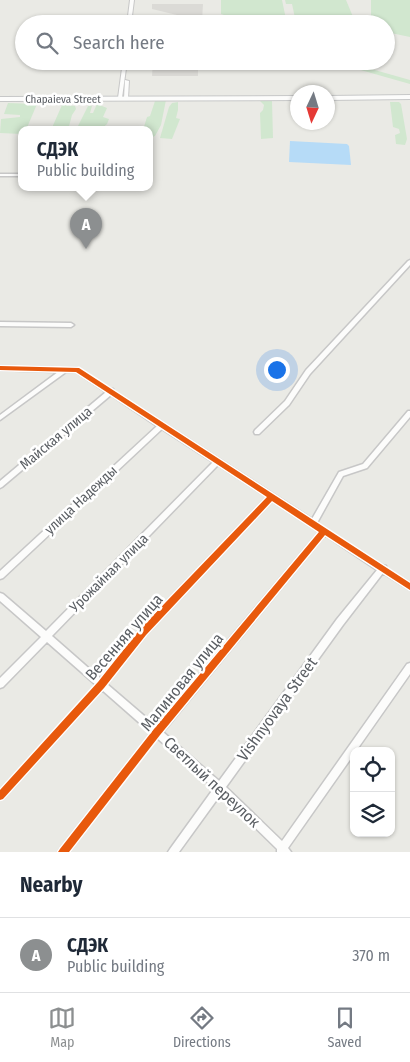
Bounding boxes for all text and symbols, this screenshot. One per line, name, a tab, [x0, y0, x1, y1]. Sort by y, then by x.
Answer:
search box	[15, 15, 395, 70]
icon: search	[33, 29, 61, 57]
text: Search here	[73, 31, 165, 54]
north arrow	[290, 85, 335, 130]
street label: Chapaieva Street	[25, 93, 101, 106]
popup	[18, 126, 153, 191]
text: СДЭК	[37, 138, 78, 161]
text: Public building	[37, 161, 134, 180]
pin: A	[70, 208, 102, 249]
your location	[264, 357, 290, 383]
street label: Майская улица	[17, 403, 96, 473]
street label: улица Надежды	[41, 462, 121, 538]
street label: Урожайная улица	[65, 530, 152, 617]
street label: Весенняя улица	[81, 590, 167, 684]
street label: Малиновая улица	[137, 629, 227, 735]
street label: Vishnyovaya Street	[233, 653, 321, 765]
street label: Светлый переулок	[160, 733, 264, 832]
map controls	[350, 747, 395, 837]
button: locate	[350, 747, 395, 792]
button: layers	[350, 792, 395, 837]
text: Nearby	[20, 872, 82, 898]
text: СДЭК	[67, 934, 108, 957]
text: A	[32, 946, 40, 965]
text: 370 m	[352, 946, 390, 965]
text: Public building	[67, 957, 164, 976]
tab: Map	[48, 1004, 76, 1051]
tab: Directions	[173, 1004, 231, 1051]
tab: Saved	[327, 1004, 362, 1051]

